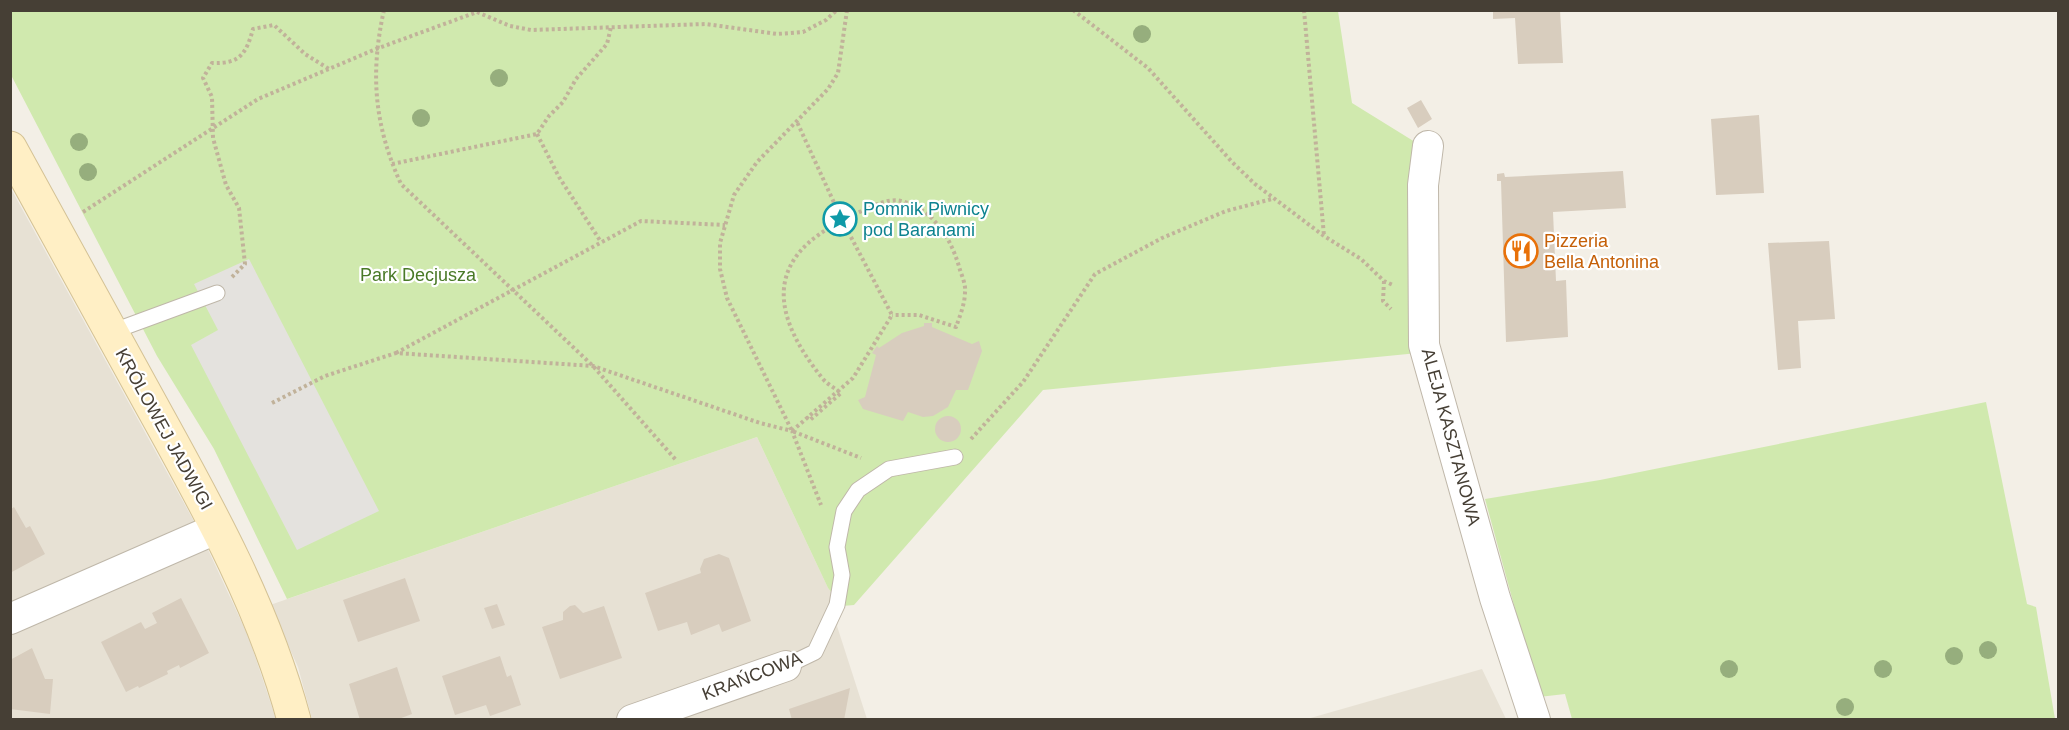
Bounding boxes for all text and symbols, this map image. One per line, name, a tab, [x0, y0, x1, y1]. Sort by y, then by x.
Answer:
place label: Pomnik Piwnicy pod Baranami	[863, 199, 989, 240]
place icon: Pomnik Piwnicy pod Baranami	[822, 201, 858, 237]
place label: Pizzeria Bella Antonina	[1544, 231, 1660, 272]
restaurant icon: Pizzeria Bella Antonina	[1503, 233, 1539, 269]
park label: Park Decjusza	[360, 265, 477, 285]
street label: KRÓLOWEJ JADWIGI	[111, 345, 217, 513]
street label: ALEJA KASZTANOWA	[1418, 346, 1484, 528]
street label: KRAŃCOWA	[699, 648, 805, 704]

